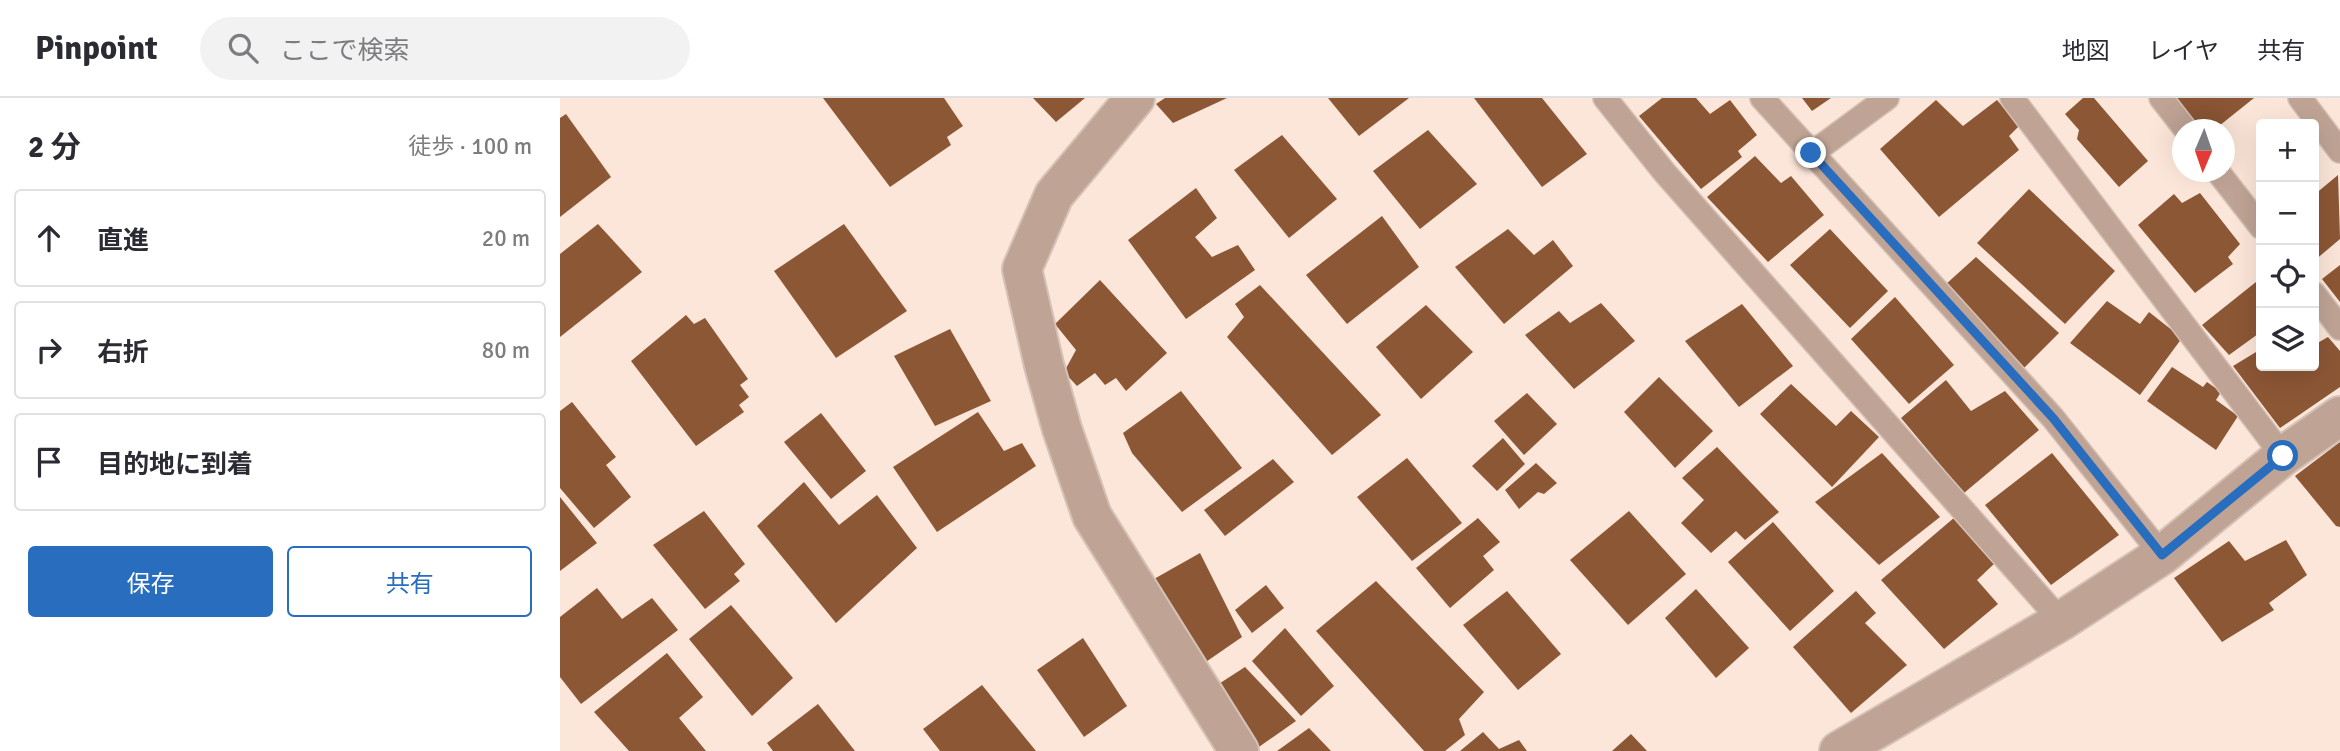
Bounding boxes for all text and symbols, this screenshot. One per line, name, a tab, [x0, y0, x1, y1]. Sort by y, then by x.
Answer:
search box	[200, 17, 690, 80]
text: Pinpoint	[35, 28, 158, 69]
icon: search	[224, 29, 262, 67]
text: ここで検索	[280, 35, 410, 67]
text: 地図	[2062, 36, 2110, 66]
text: レイヤ	[2148, 36, 2219, 66]
text: 共有	[2257, 36, 2305, 66]
north arrow	[2172, 119, 2235, 182]
map controls	[2256, 119, 2319, 371]
button: +	[2256, 119, 2319, 182]
text: 2 分	[28, 129, 81, 166]
text: 徒歩 · 100 m	[408, 132, 532, 161]
route end	[1795, 137, 1826, 168]
button: −	[2256, 182, 2319, 245]
icon: ahead	[30, 219, 68, 257]
text: 20 m	[482, 224, 530, 253]
text: 直進	[97, 225, 149, 257]
button: locate	[2256, 245, 2319, 308]
button: layers	[2256, 308, 2319, 371]
icon: right	[30, 331, 68, 369]
text: 80 m	[482, 336, 530, 365]
text: 右折	[97, 337, 149, 369]
route start	[2267, 440, 2298, 471]
icon: arrive	[30, 443, 68, 481]
text: 目的地に到着	[97, 449, 253, 481]
button: 保存	[28, 546, 273, 617]
button: 共有	[287, 546, 532, 617]

